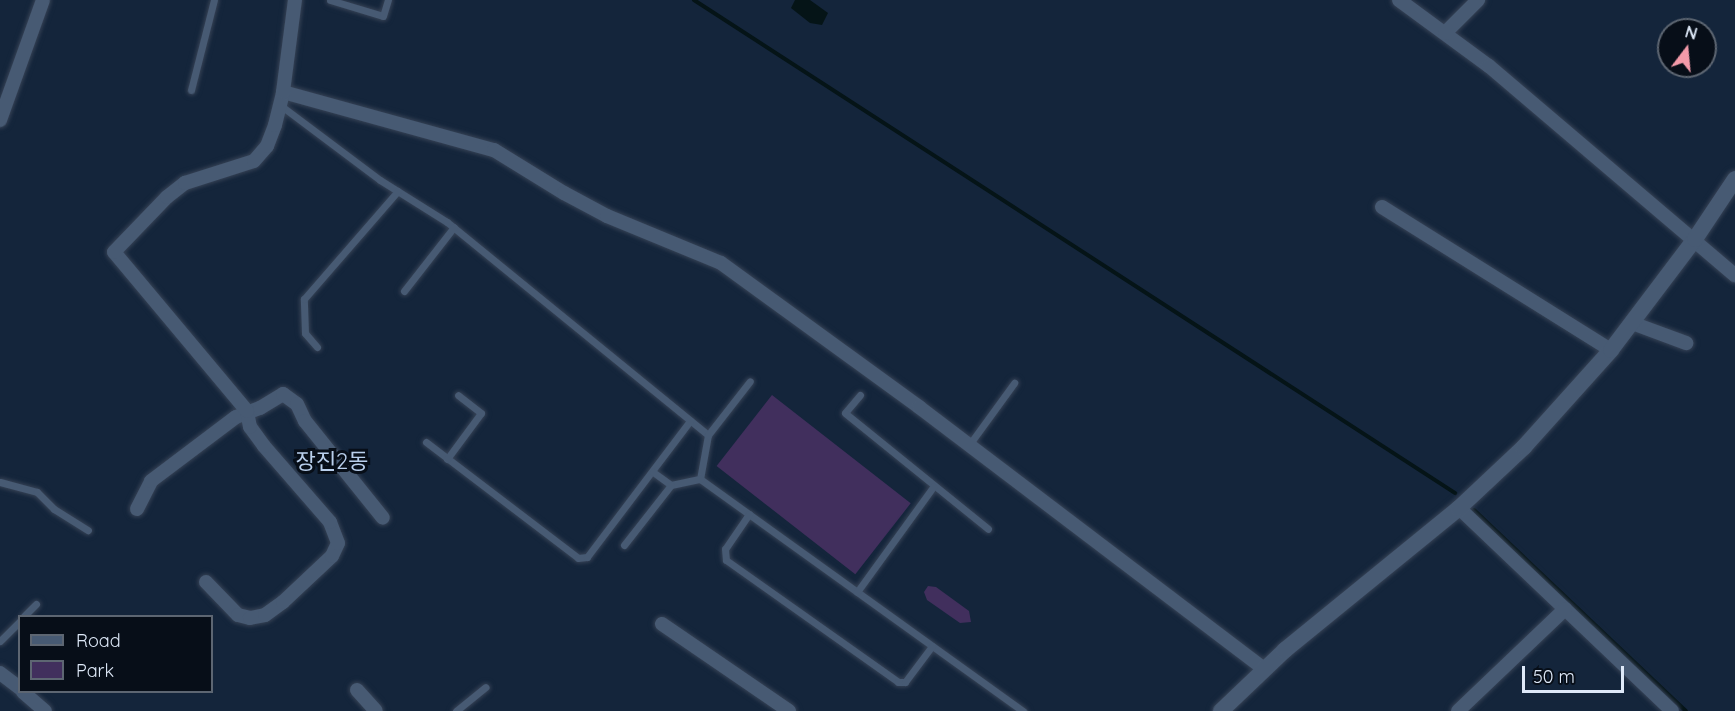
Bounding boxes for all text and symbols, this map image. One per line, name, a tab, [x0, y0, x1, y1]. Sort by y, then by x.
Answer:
north arrow	[1657, 18, 1717, 78]
text: N	[1683, 21, 1700, 44]
district label: 장진2동	[296, 449, 368, 475]
legend	[18, 615, 213, 693]
text: Road	[76, 629, 121, 652]
scale bar	[1525, 654, 1627, 692]
text: Park	[76, 659, 114, 682]
text: 50 m	[1533, 665, 1575, 688]

